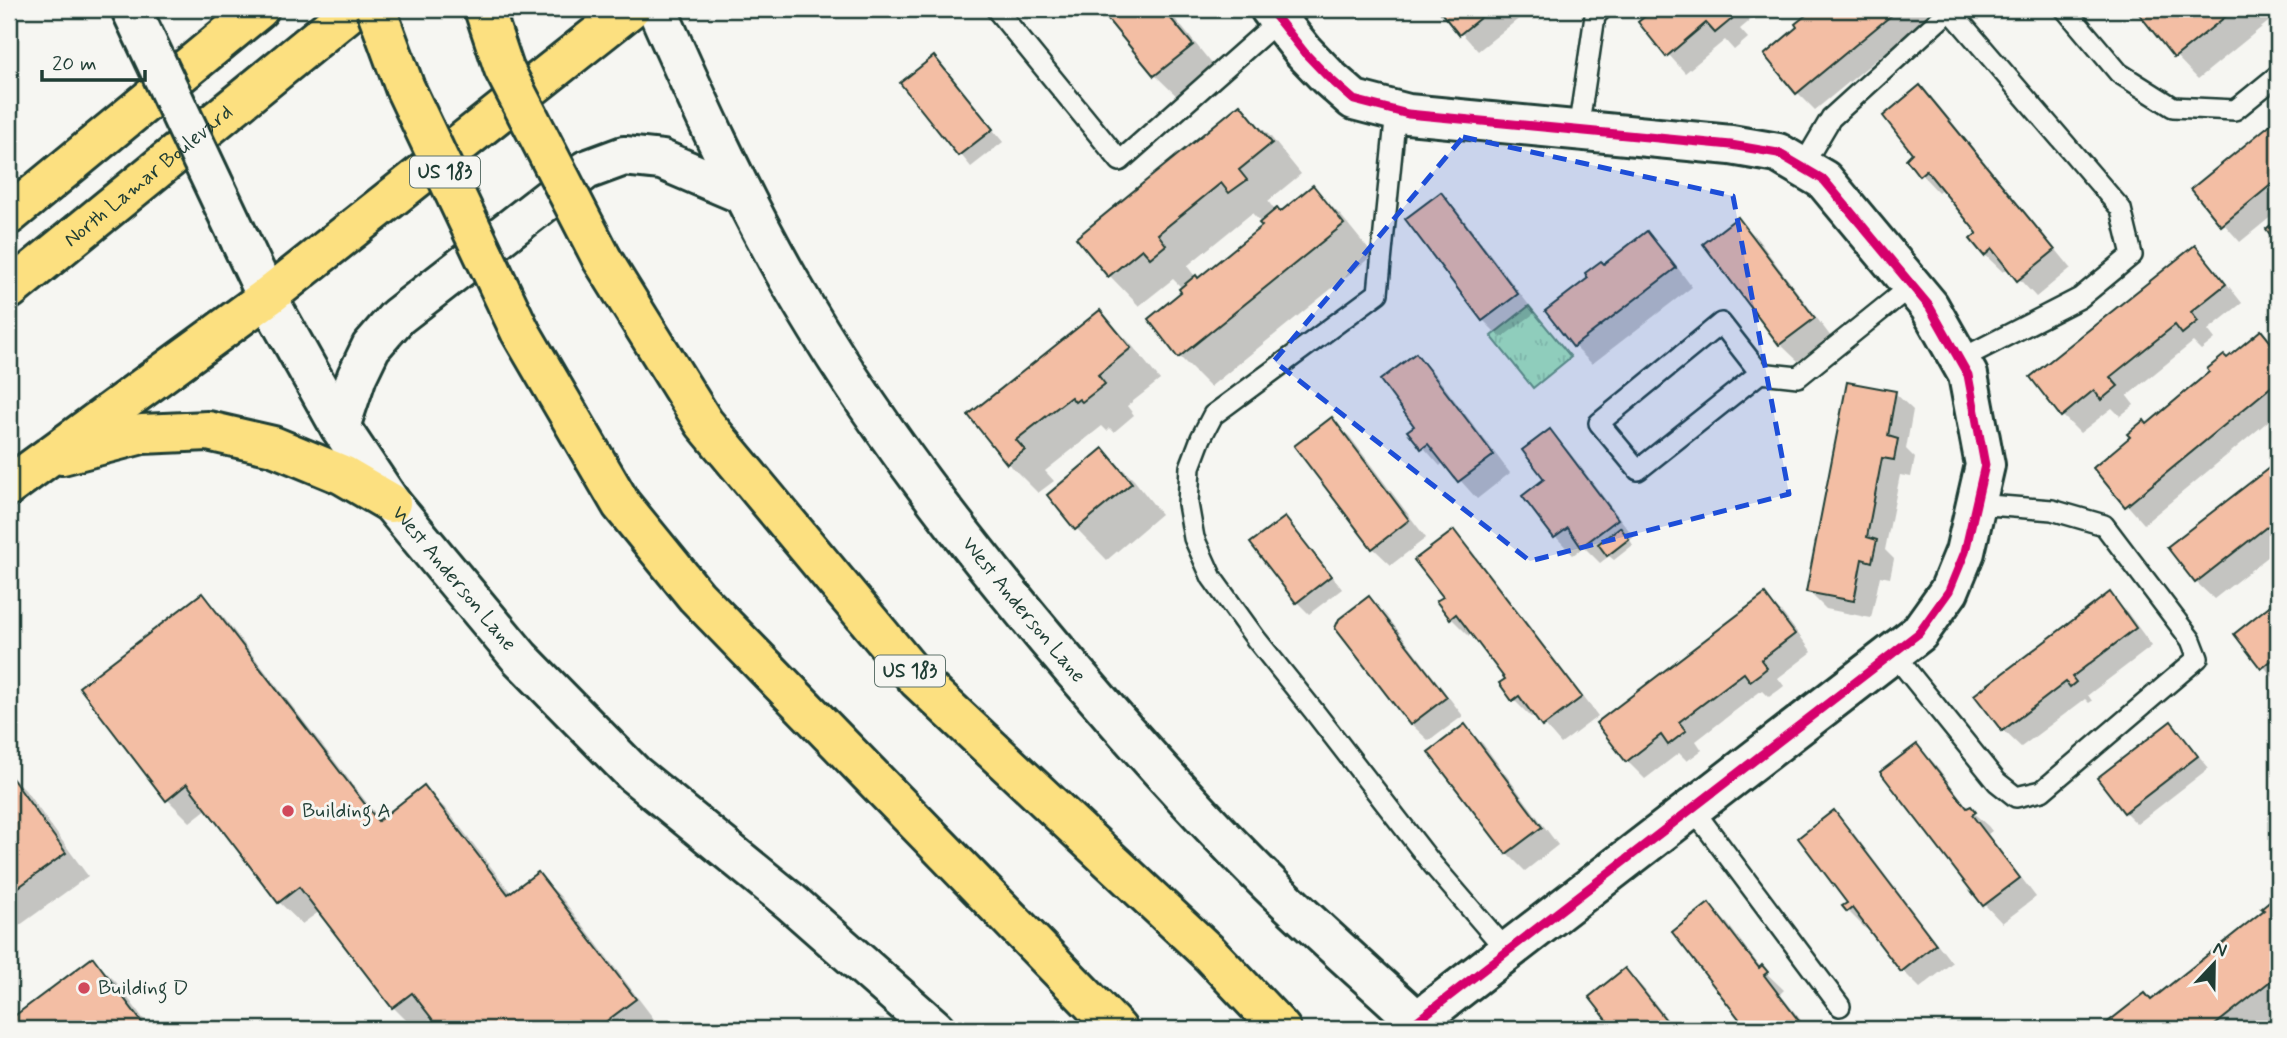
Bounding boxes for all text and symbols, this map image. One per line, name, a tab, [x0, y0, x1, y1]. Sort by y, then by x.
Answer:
scale bar	[42, 38, 145, 82]
text: 20 m	[52, 50, 97, 78]
street label: North Lamar Boulevard	[58, 99, 239, 254]
road number: US 183	[410, 156, 480, 188]
street label: West Anderson Lane	[385, 500, 523, 657]
street label: West Anderson Lane	[955, 531, 1092, 689]
road number: US 183	[875, 656, 945, 686]
place label: Building A	[302, 797, 391, 827]
marker: Building A	[280, 803, 296, 819]
north arrow	[2178, 930, 2248, 1000]
text: N	[2209, 936, 2230, 964]
place label: Building D	[98, 974, 189, 1004]
marker: Building D	[76, 980, 92, 996]

